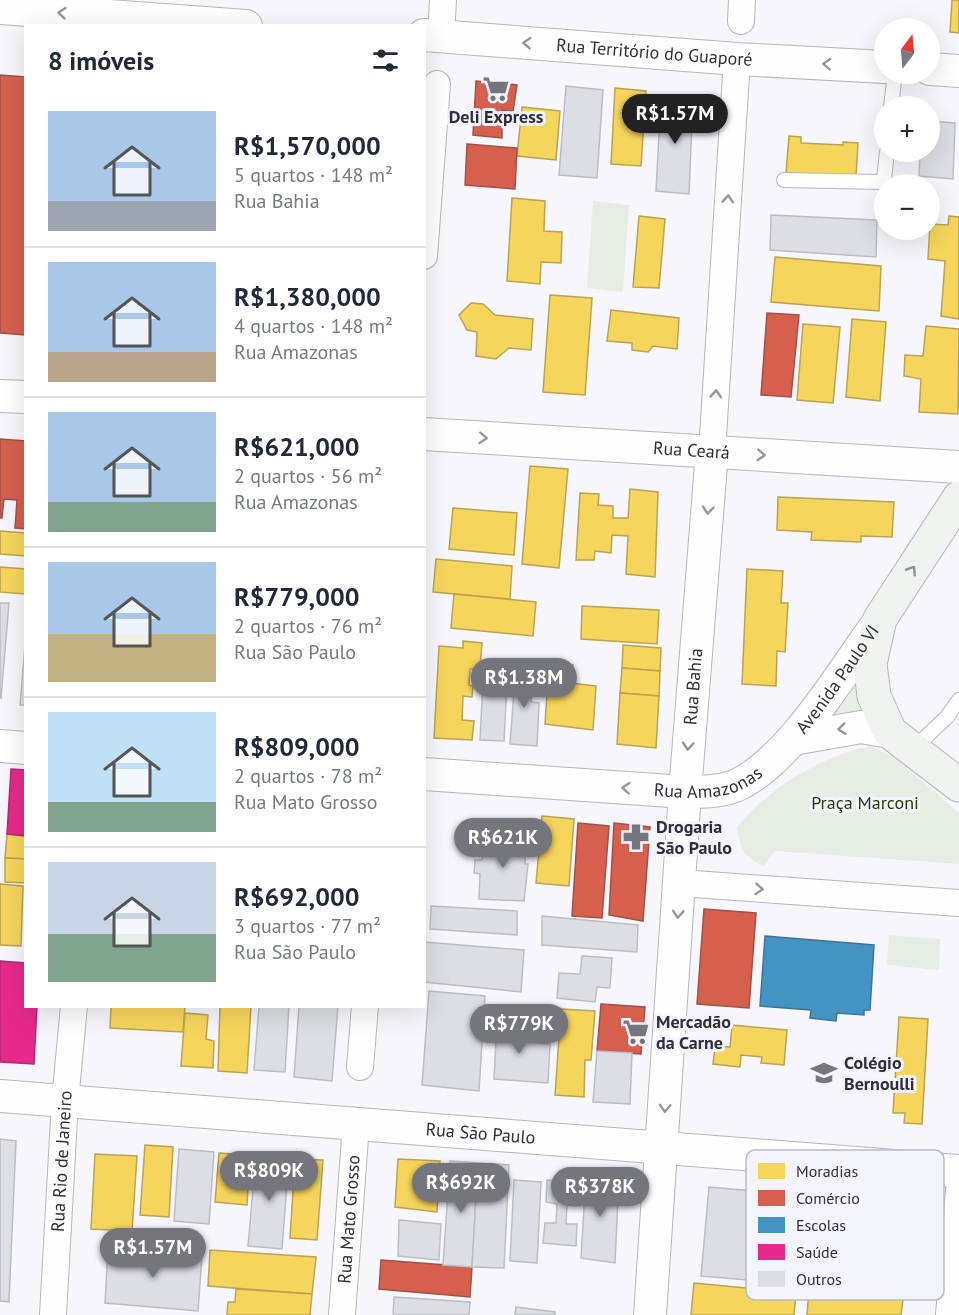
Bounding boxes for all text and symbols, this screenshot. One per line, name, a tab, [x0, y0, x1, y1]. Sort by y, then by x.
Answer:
one-way arrow	[58, 7, 67, 20]
north arrow	[874, 18, 940, 84]
map controls	[874, 18, 940, 240]
street label: Rua Território do Guaporé	[555, 33, 753, 71]
one-way arrow	[523, 37, 532, 50]
text: 8 imóveis	[48, 44, 154, 77]
icon: filters	[369, 44, 402, 77]
one-way arrow	[822, 57, 831, 70]
supermarket icon: Deli Express	[481, 74, 511, 104]
pin: R$1.57M	[620, 94, 730, 145]
button: +	[874, 96, 940, 162]
text: R$1.57M	[636, 100, 714, 126]
place label: Deli Express	[449, 105, 544, 128]
text: R$1,570,000	[234, 129, 381, 162]
icon: home	[96, 135, 168, 207]
text: 5 quartos · 148 m²	[234, 162, 393, 188]
button: −	[874, 174, 940, 240]
text: Rua Bahia	[234, 188, 320, 214]
one-way arrow	[721, 194, 734, 203]
text: R$1,380,000	[234, 280, 381, 313]
icon: home	[96, 286, 168, 358]
text: 4 quartos · 148 m²	[234, 313, 393, 339]
text: Rua Amazonas	[234, 339, 358, 365]
one-way arrow	[709, 389, 722, 398]
text: R$621,000	[234, 430, 359, 463]
one-way arrow	[478, 431, 487, 444]
icon: home	[96, 436, 168, 508]
street label: Rua Ceará	[652, 436, 731, 464]
one-way arrow	[757, 448, 766, 461]
text: 2 quartos · 56 m²	[234, 463, 382, 489]
text: Rua Amazonas	[234, 489, 358, 515]
one-way arrow	[701, 506, 714, 515]
one-way arrow	[905, 566, 916, 577]
text: R$779,000	[234, 580, 359, 613]
icon: home	[96, 586, 168, 658]
text: 2 quartos · 76 m²	[234, 613, 382, 639]
street label: Avenida Paulo VI	[790, 620, 884, 738]
text: Rua São Paulo	[234, 639, 356, 665]
street label: Rua Bahia	[678, 647, 707, 726]
pin: R$1.38M	[469, 658, 579, 709]
text: R$1.38M	[485, 664, 563, 690]
one-way arrow	[837, 722, 846, 735]
text: R$809,000	[234, 730, 359, 763]
icon: home	[96, 736, 168, 808]
one-way arrow	[682, 742, 695, 751]
street label: Rua Amazonas	[653, 761, 767, 803]
text: 2 quartos · 78 m²	[234, 763, 382, 789]
one-way arrow	[622, 782, 631, 795]
text: Rua Mato Grosso	[234, 789, 377, 815]
park label: Praça Marconi	[811, 791, 919, 814]
place label: Drogaria São Paulo	[656, 815, 732, 859]
pin: R$621K	[454, 818, 552, 869]
pharmacy icon: Drogaria São Paulo	[621, 822, 651, 852]
text: R$621K	[468, 824, 538, 850]
text: R$692,000	[234, 880, 359, 913]
one-way arrow	[755, 882, 764, 895]
icon: home	[96, 886, 168, 958]
one-way arrow	[671, 909, 684, 918]
text: 3 quartos · 77 m²	[234, 913, 381, 939]
text: Rua São Paulo	[234, 939, 356, 965]
pin: R$779K	[470, 1004, 568, 1055]
text: R$779K	[484, 1010, 554, 1036]
place label: Mercadão da Carne	[656, 1010, 731, 1054]
supermarket icon: Mercadão da Carne	[621, 1017, 651, 1047]
place label: Colégio Bernoulli	[844, 1051, 915, 1095]
school or university icon: Colégio Bernoulli	[809, 1058, 839, 1088]
street label: Rua Rio de Janeiro	[46, 1090, 77, 1232]
one-way arrow	[659, 1104, 672, 1113]
street label: Rua São Paulo	[425, 1117, 536, 1149]
legend	[746, 1150, 944, 1300]
pin: R$809K	[220, 1151, 318, 1202]
street label: Rua Mato Grosso	[332, 1154, 365, 1284]
text: R$809K	[234, 1157, 304, 1183]
text: Moradias	[796, 1161, 858, 1181]
pin: R$692K	[412, 1163, 510, 1214]
pin: R$378K	[551, 1167, 649, 1218]
text: R$692K	[426, 1169, 496, 1195]
text: R$378K	[565, 1173, 635, 1199]
text: Comércio	[796, 1188, 860, 1208]
text: Escolas	[796, 1215, 846, 1235]
pin: R$1.57M	[98, 1228, 208, 1279]
text: R$1.57M	[114, 1234, 192, 1260]
text: Saúde	[796, 1242, 838, 1262]
text: Outros	[796, 1269, 842, 1289]

